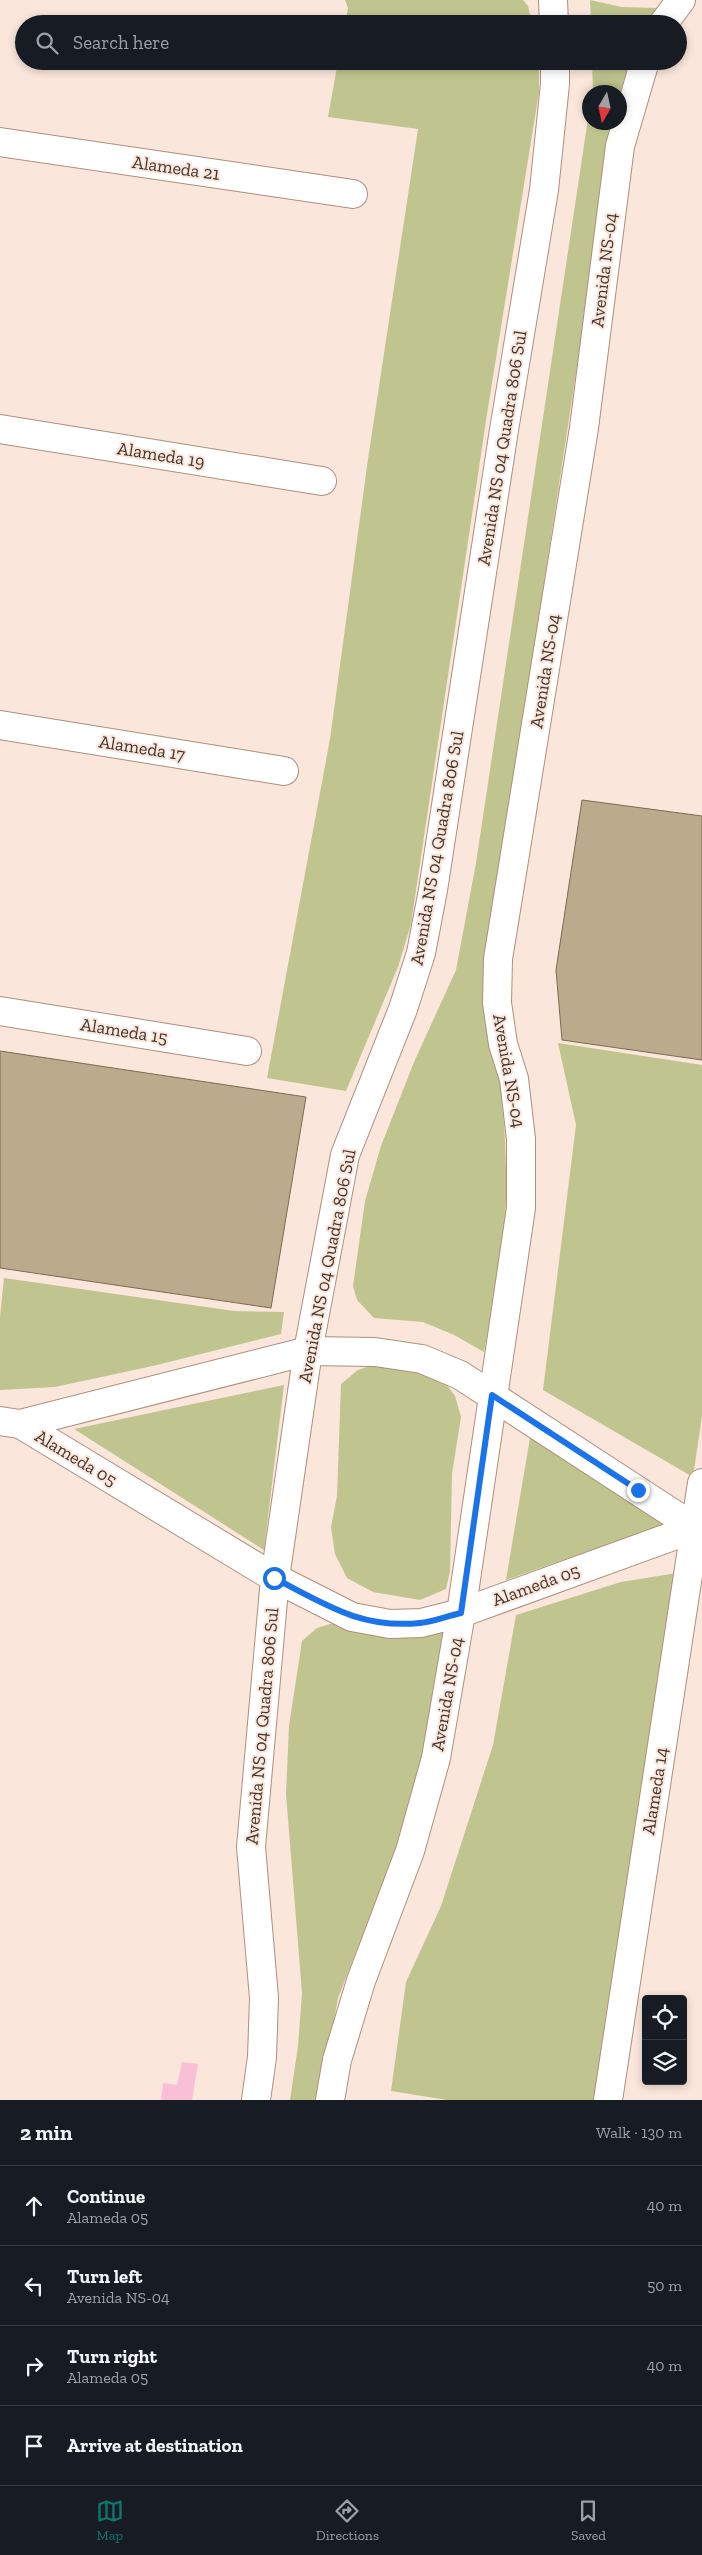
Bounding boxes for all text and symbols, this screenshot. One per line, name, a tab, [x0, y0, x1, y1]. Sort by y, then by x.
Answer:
search box	[15, 15, 687, 70]
icon: search	[33, 29, 61, 57]
text: Search here	[73, 31, 169, 54]
north arrow	[582, 85, 627, 130]
street label: Alameda 21	[131, 151, 221, 185]
street label: Avenida NS-04	[586, 211, 622, 329]
street label: Avenida NS 04 Quadra 806 Sul	[473, 329, 531, 567]
street label: Alameda 19	[116, 437, 206, 473]
street label: Avenida NS-04	[525, 612, 565, 730]
street label: Avenida NS 04 Quadra 806 Sul	[406, 729, 469, 967]
street label: Alameda 17	[97, 730, 187, 766]
street label: Avenida NS-04	[488, 1012, 530, 1130]
street label: Alameda 15	[79, 1013, 169, 1049]
street label: Avenida NS 04 Quadra 806 Sul	[294, 1147, 361, 1385]
street label: Alameda 05	[31, 1425, 121, 1491]
route end	[627, 1479, 650, 1502]
street label: Alameda 05	[489, 1559, 583, 1611]
route start	[263, 1567, 286, 1590]
street label: Avenida NS 04 Quadra 806 Sul	[241, 1606, 283, 1845]
street label: Avenida NS-04	[426, 1635, 468, 1753]
street label: Alameda 14	[637, 1745, 673, 1836]
map controls	[642, 1995, 687, 2085]
button: locate	[642, 1995, 687, 2040]
button: layers	[642, 2040, 687, 2085]
text: 2 min	[20, 2120, 72, 2145]
text: Walk · 130 m	[596, 2123, 682, 2142]
text: Continue	[67, 2185, 145, 2208]
icon: ahead	[20, 2192, 48, 2220]
text: 40 m	[647, 2196, 682, 2215]
text: Alameda 05	[67, 2208, 148, 2227]
text: Turn left	[67, 2265, 142, 2288]
icon: left	[20, 2272, 48, 2300]
text: 50 m	[647, 2276, 682, 2295]
text: Avenida NS-04	[67, 2288, 170, 2307]
text: Turn right	[67, 2345, 157, 2368]
icon: right	[20, 2352, 48, 2380]
text: 40 m	[647, 2356, 682, 2375]
text: Alameda 05	[67, 2368, 148, 2387]
icon: arrive	[20, 2432, 48, 2460]
text: Arrive at destination	[67, 2434, 243, 2457]
tab: Map	[96, 2497, 124, 2544]
tab: Directions	[316, 2497, 379, 2544]
tab: Saved	[571, 2497, 606, 2544]

